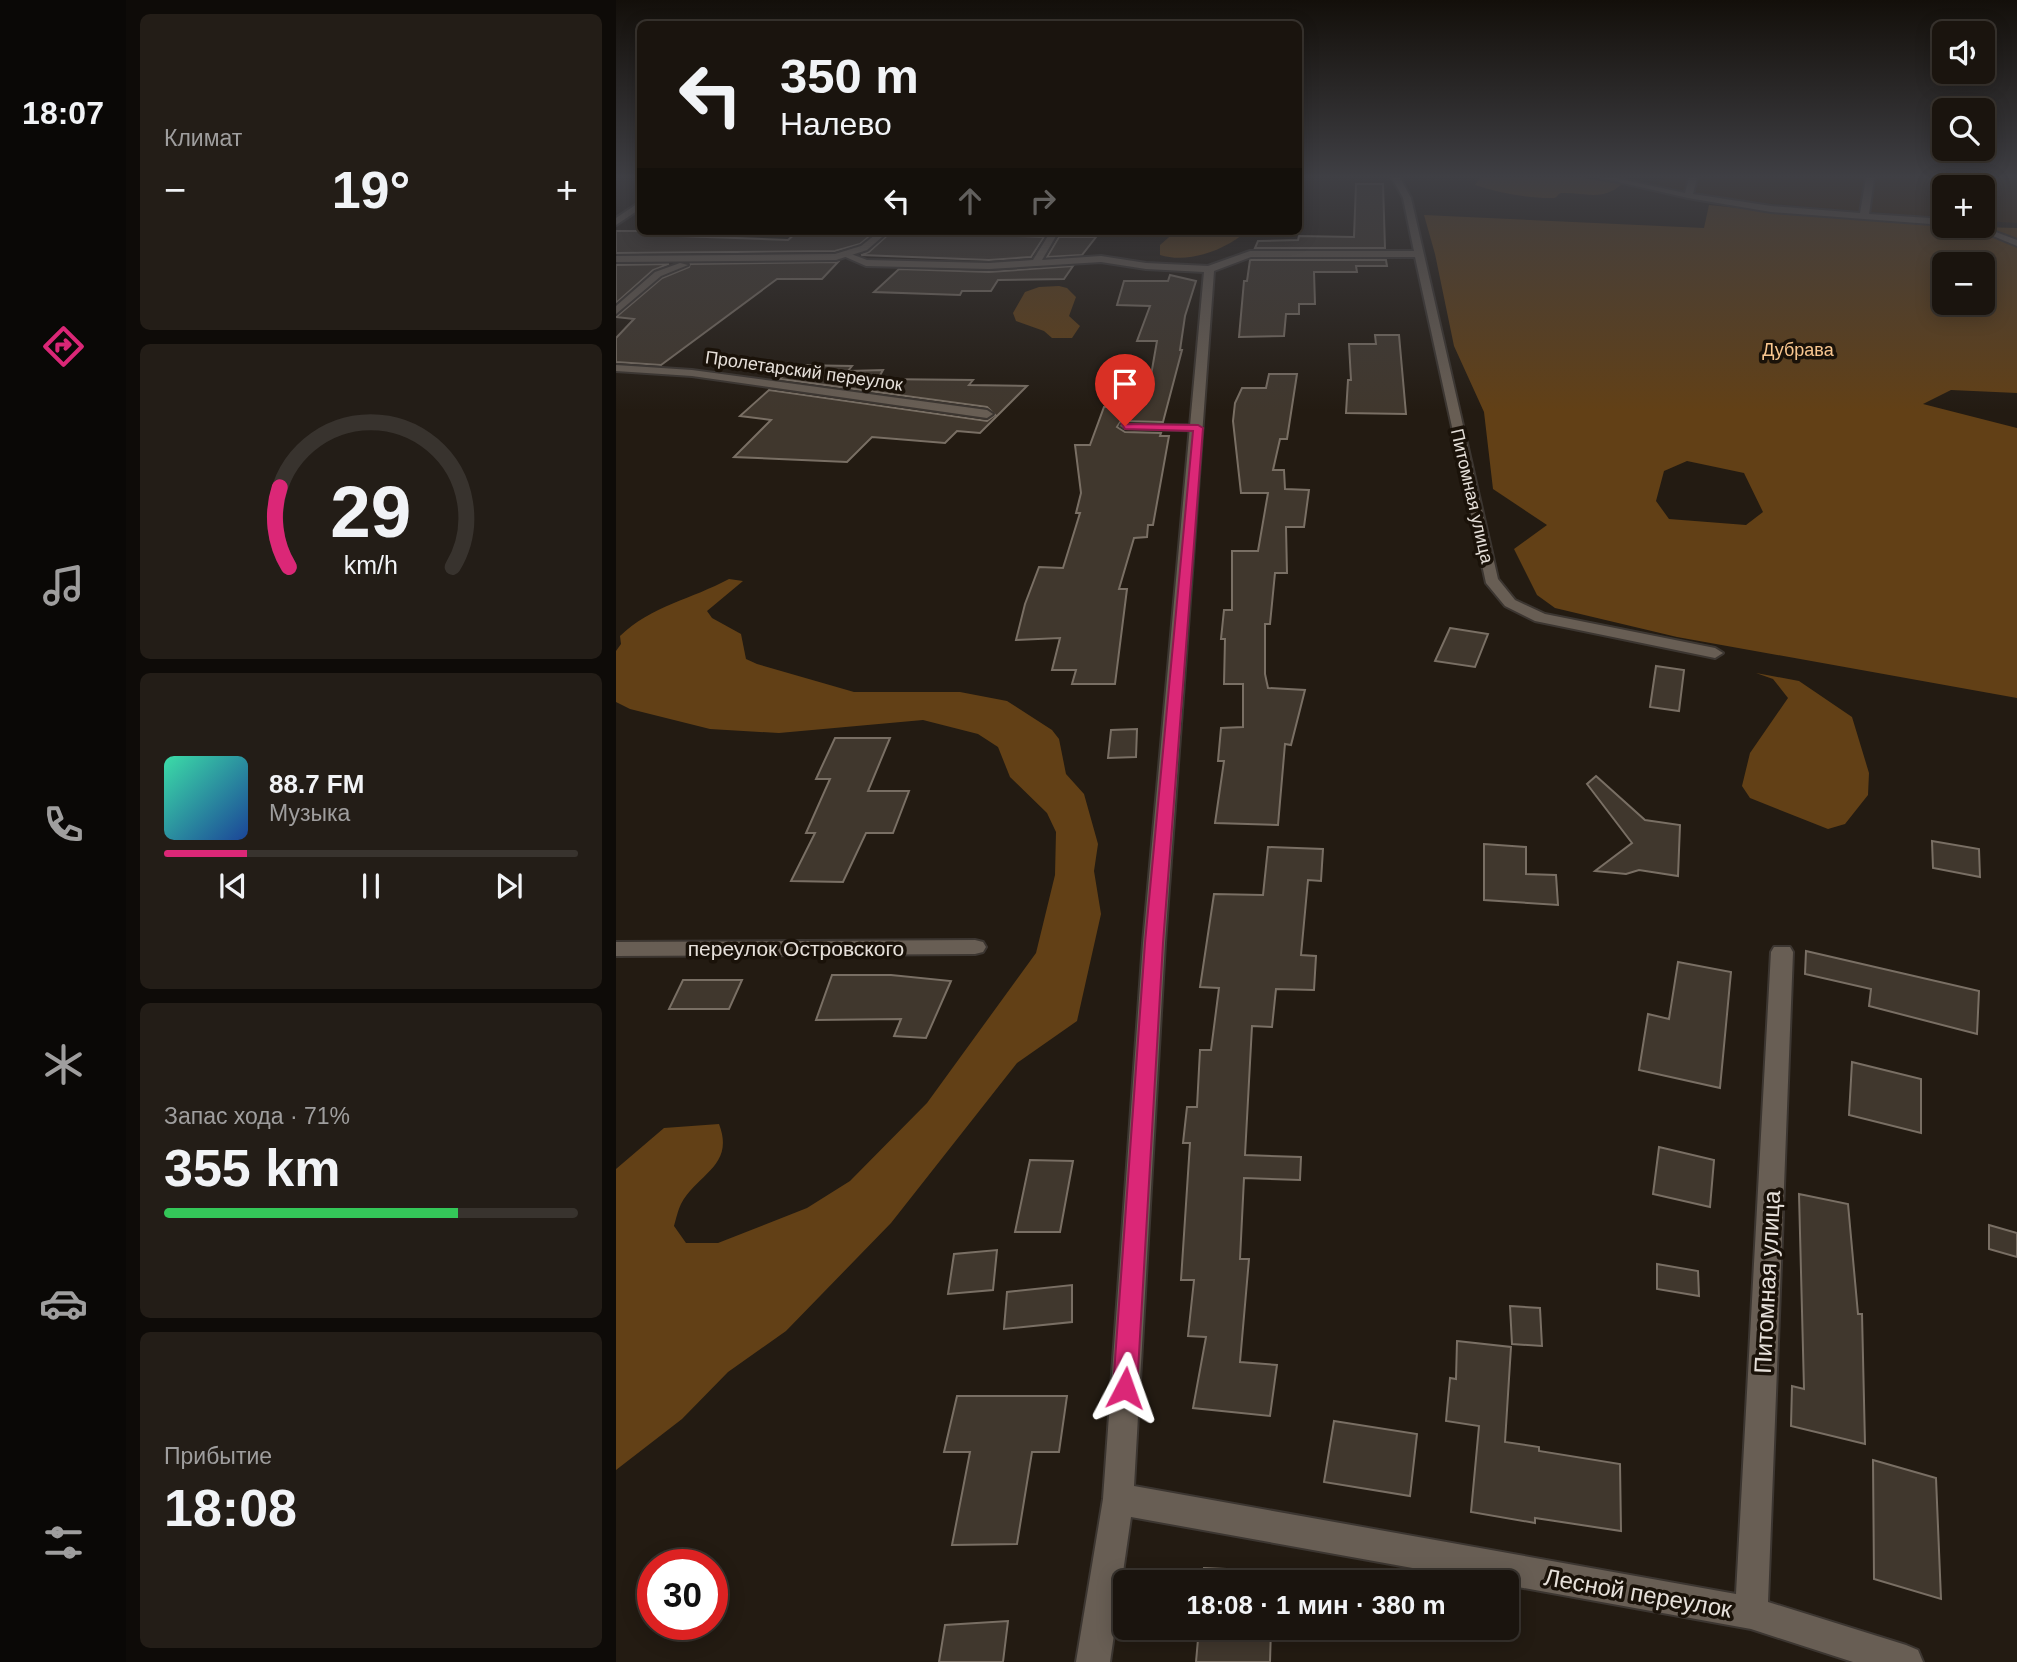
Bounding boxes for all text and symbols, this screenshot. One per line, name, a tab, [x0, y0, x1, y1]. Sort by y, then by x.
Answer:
map controls	[1932, 21, 1995, 315]
button: sound	[1932, 21, 1995, 84]
icon: left	[665, 49, 756, 140]
text: 350 m	[780, 49, 919, 103]
text: 18:07	[22, 95, 104, 131]
button: search	[1932, 98, 1995, 161]
text: Налево	[780, 106, 892, 142]
text: Климат	[164, 125, 242, 151]
text: 19°	[332, 161, 410, 219]
text: −	[164, 169, 186, 211]
text: +	[556, 169, 578, 211]
button: +	[1932, 175, 1995, 238]
icon: left	[878, 182, 916, 220]
icon: ahead	[951, 182, 989, 220]
icon: right	[1024, 182, 1062, 220]
button: −	[1932, 252, 1995, 315]
icon: directions	[39, 322, 88, 371]
park label: Дубрава	[1762, 340, 1835, 360]
street label: Пролетарский переулок	[704, 347, 904, 395]
pin	[1095, 354, 1155, 426]
icon: arrive	[1106, 365, 1144, 403]
street label: Питомная улица	[1447, 427, 1497, 566]
text: 29	[331, 472, 411, 553]
text: km/h	[344, 551, 398, 579]
icon: music	[39, 561, 88, 610]
text: 88.7 FM	[269, 769, 364, 799]
icon: phone	[39, 800, 88, 849]
text: Музыка	[269, 800, 350, 826]
icon: previous	[214, 867, 252, 905]
icon: pause	[352, 867, 390, 905]
icon: next	[490, 867, 528, 905]
street label: переулок Островского	[688, 937, 904, 960]
icon: climate	[39, 1040, 88, 1089]
text: Запас хода · 71%	[164, 1103, 350, 1129]
text: 355 km	[164, 1139, 340, 1197]
street label: Питомная улица	[1749, 1189, 1785, 1374]
icon: car	[39, 1279, 88, 1328]
position arrow	[1088, 1351, 1162, 1425]
text: Прибытие	[164, 1443, 272, 1469]
text: 18:08	[164, 1479, 297, 1537]
icon: filters	[39, 1518, 88, 1567]
speed limit sign: 30	[637, 1549, 728, 1640]
street label: Лесной переулок	[1542, 1563, 1734, 1623]
text: 18:08 · 1 мин · 380 m	[1186, 1590, 1446, 1620]

